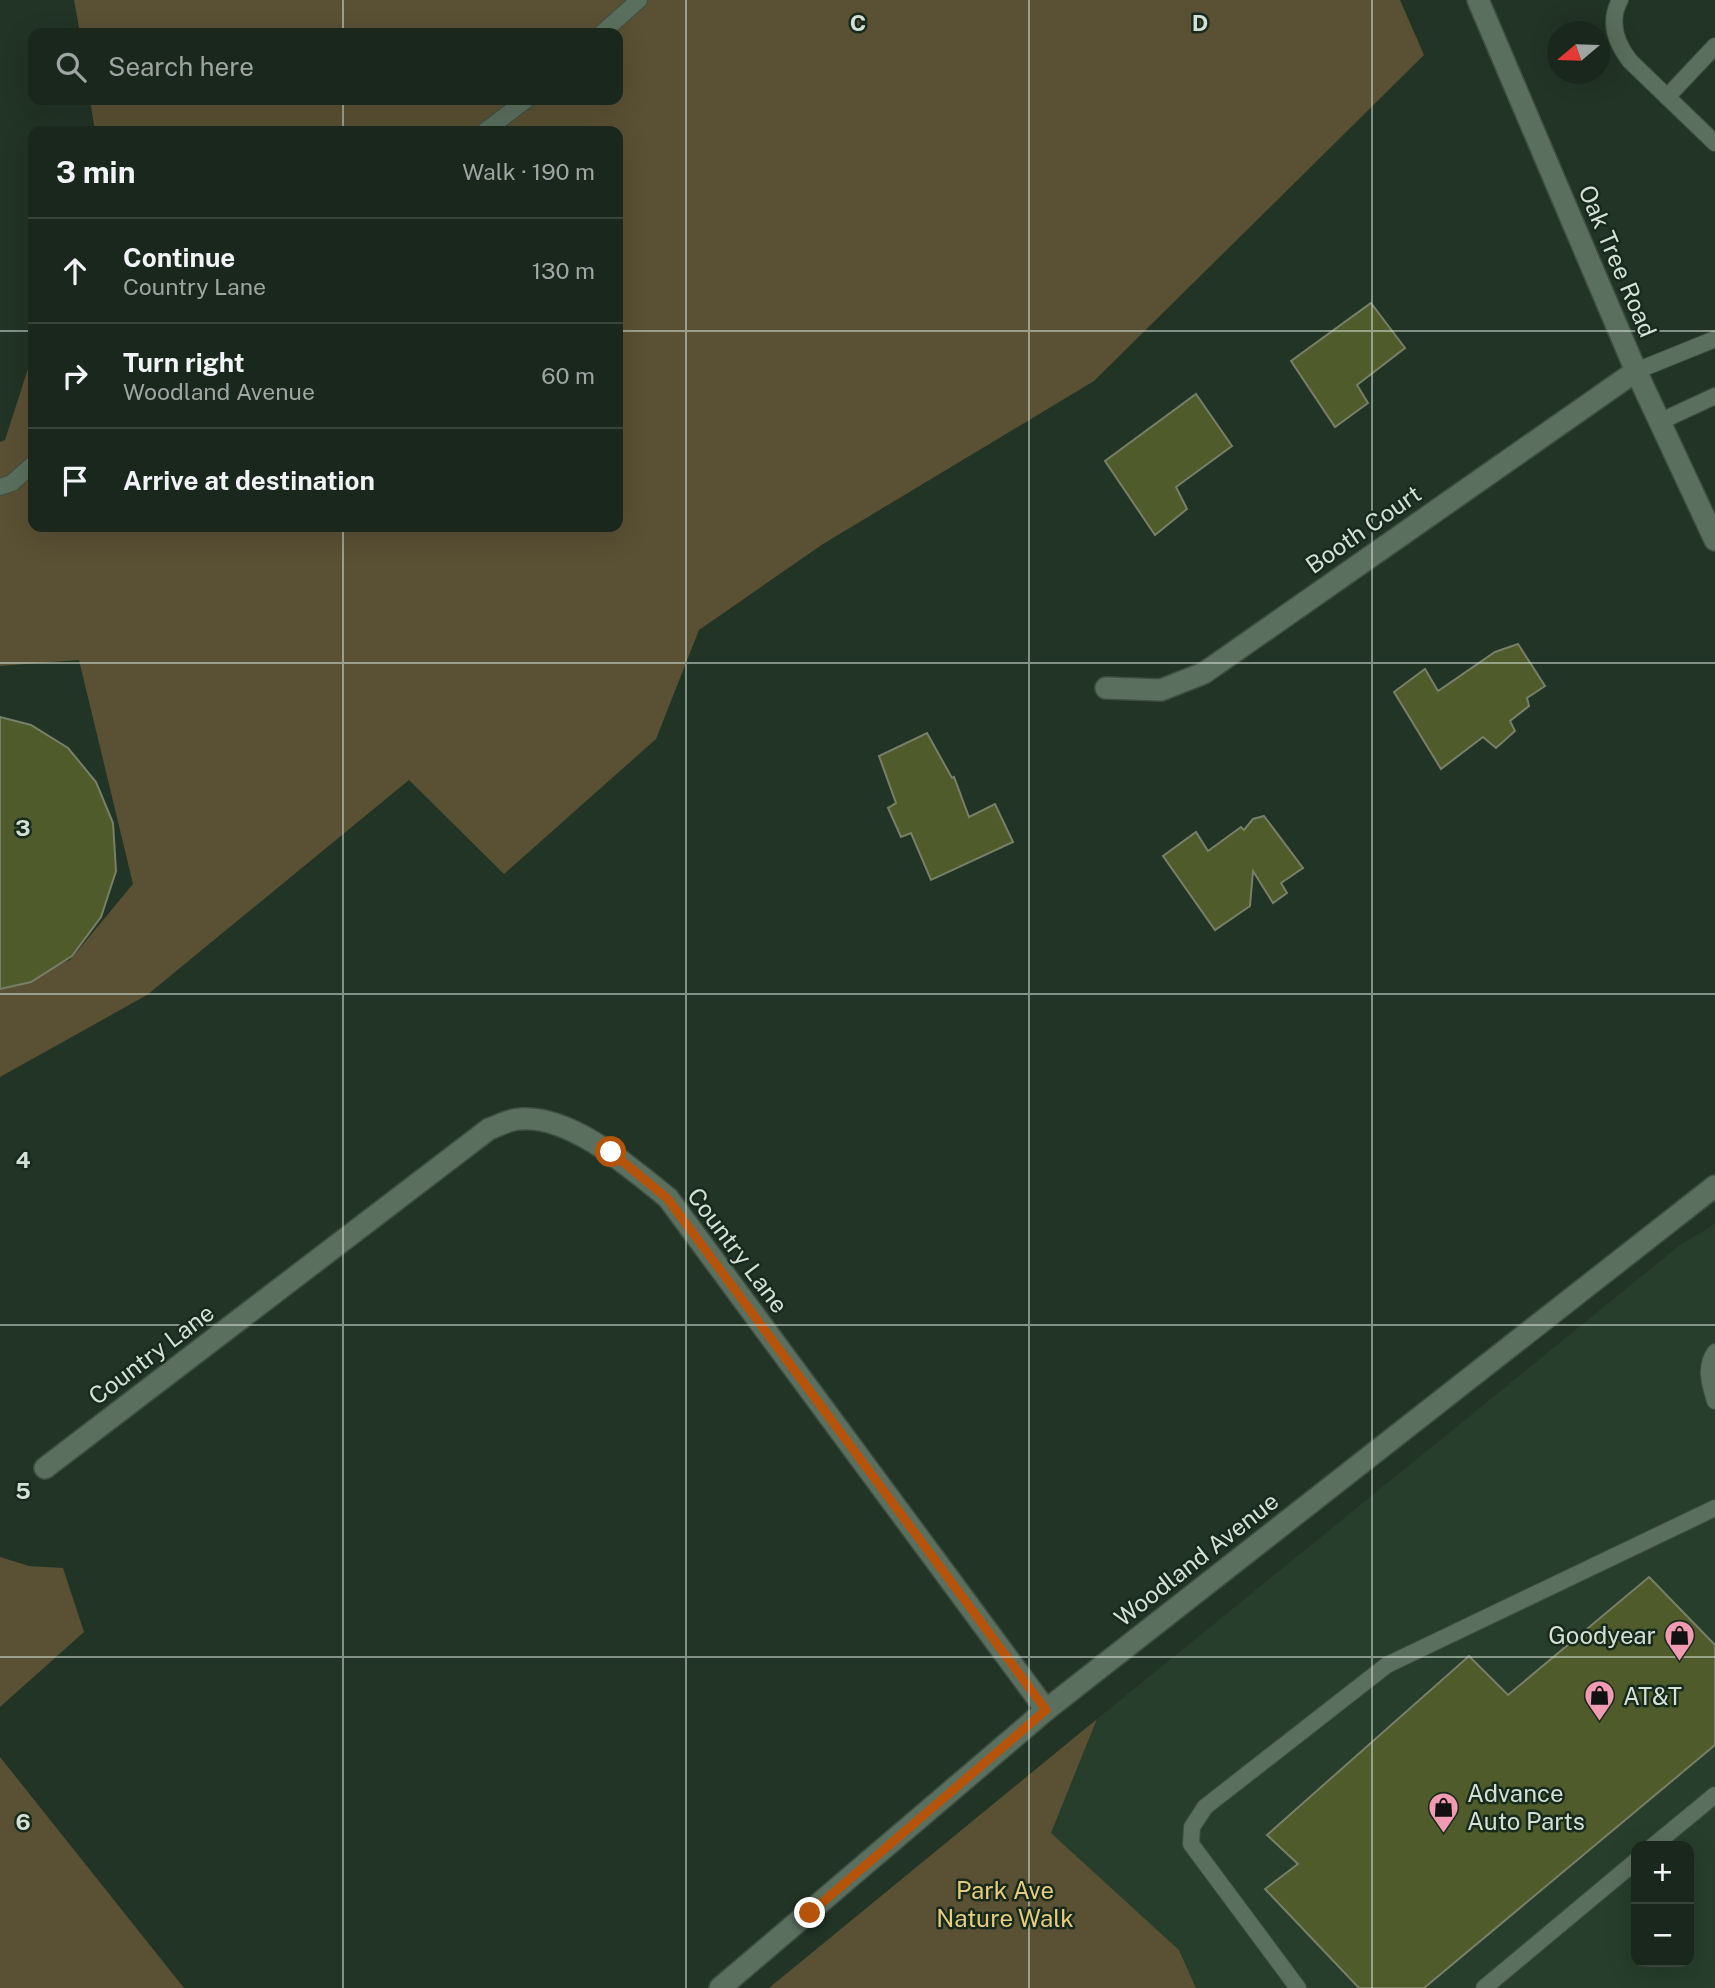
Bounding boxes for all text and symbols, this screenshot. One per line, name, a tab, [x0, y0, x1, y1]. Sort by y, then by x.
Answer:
text: C	[850, 9, 866, 36]
text: D	[1192, 9, 1208, 36]
north arrow	[1547, 21, 1610, 84]
search box	[28, 28, 623, 105]
icon: search	[52, 48, 90, 86]
text: Search here	[108, 51, 254, 82]
text: 3 min	[56, 154, 135, 190]
text: Walk · 190 m	[462, 158, 595, 185]
street label: Oak Tree Road	[1573, 181, 1663, 341]
text: Continue	[123, 242, 235, 273]
icon: ahead	[56, 252, 94, 290]
text: 130 m	[532, 257, 595, 284]
text: Country Lane	[123, 273, 266, 300]
text: Turn right	[123, 347, 245, 378]
icon: right	[56, 357, 94, 395]
text: 60 m	[541, 362, 595, 389]
text: Woodland Avenue	[123, 378, 315, 405]
icon: arrive	[56, 462, 94, 500]
text: Arrive at destination	[123, 465, 375, 496]
street label: Booth Court	[1300, 479, 1426, 579]
text: 3	[15, 814, 31, 841]
route start	[595, 1136, 626, 1167]
text: 4	[15, 1146, 31, 1173]
street label: Country Lane	[682, 1182, 794, 1318]
street label: Country Lane	[83, 1298, 219, 1410]
text: 5	[15, 1477, 31, 1504]
street label: Woodland Avenue	[1108, 1486, 1284, 1632]
shop icon: Goodyear	[1662, 1618, 1696, 1662]
place label: Goodyear	[1548, 1621, 1656, 1649]
shop icon: AT&T	[1583, 1679, 1617, 1723]
place label: AT&T	[1623, 1682, 1682, 1710]
place label: Advance Auto Parts	[1467, 1779, 1585, 1835]
shop icon: Advance Auto Parts	[1427, 1790, 1461, 1834]
text: 6	[15, 1808, 31, 1835]
map controls	[1631, 1841, 1694, 1967]
button: +	[1631, 1841, 1694, 1904]
park label: Park Ave Nature Walk	[936, 1876, 1074, 1932]
route end	[794, 1897, 825, 1928]
button: −	[1631, 1904, 1694, 1967]

